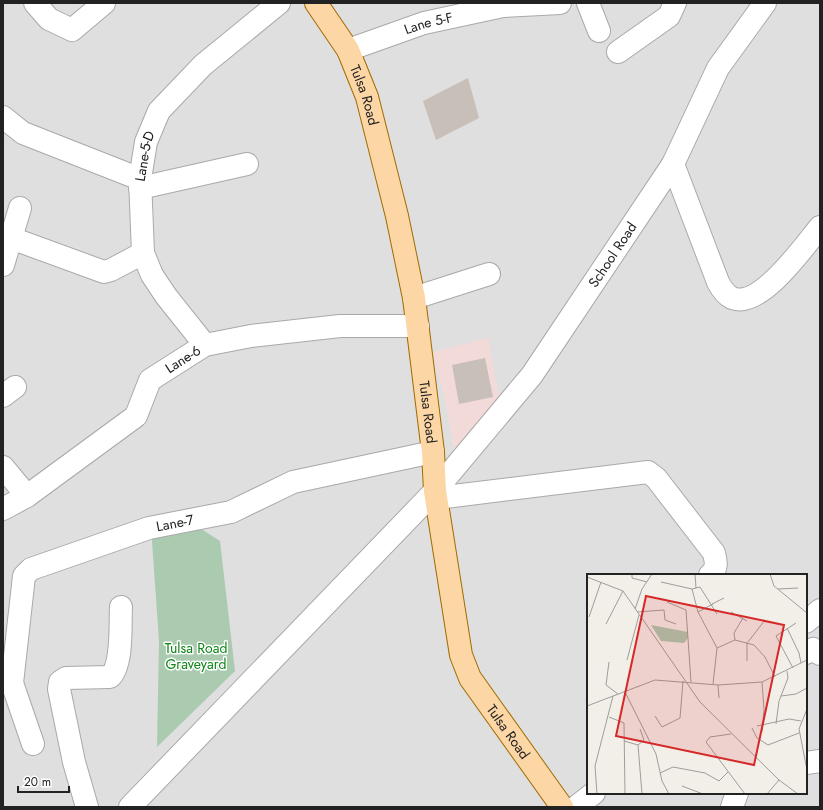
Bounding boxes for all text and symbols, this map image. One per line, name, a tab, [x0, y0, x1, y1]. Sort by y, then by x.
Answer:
street label: Lane 5-F	[401, 7, 455, 39]
street label: Tulsa Road	[345, 62, 384, 127]
street label: Lane-5-D	[130, 128, 160, 183]
street label: School Road	[583, 218, 641, 291]
street label: Lane-6	[161, 340, 204, 378]
street label: Tulsa Road	[414, 380, 442, 444]
street label: Lane-7	[154, 509, 196, 536]
inset map	[587, 574, 807, 794]
park label: Tulsa Road Graveyard	[165, 638, 227, 674]
street label: Tulsa Road	[482, 700, 535, 763]
scale bar	[18, 768, 69, 794]
text: 20 m	[24, 773, 51, 791]

